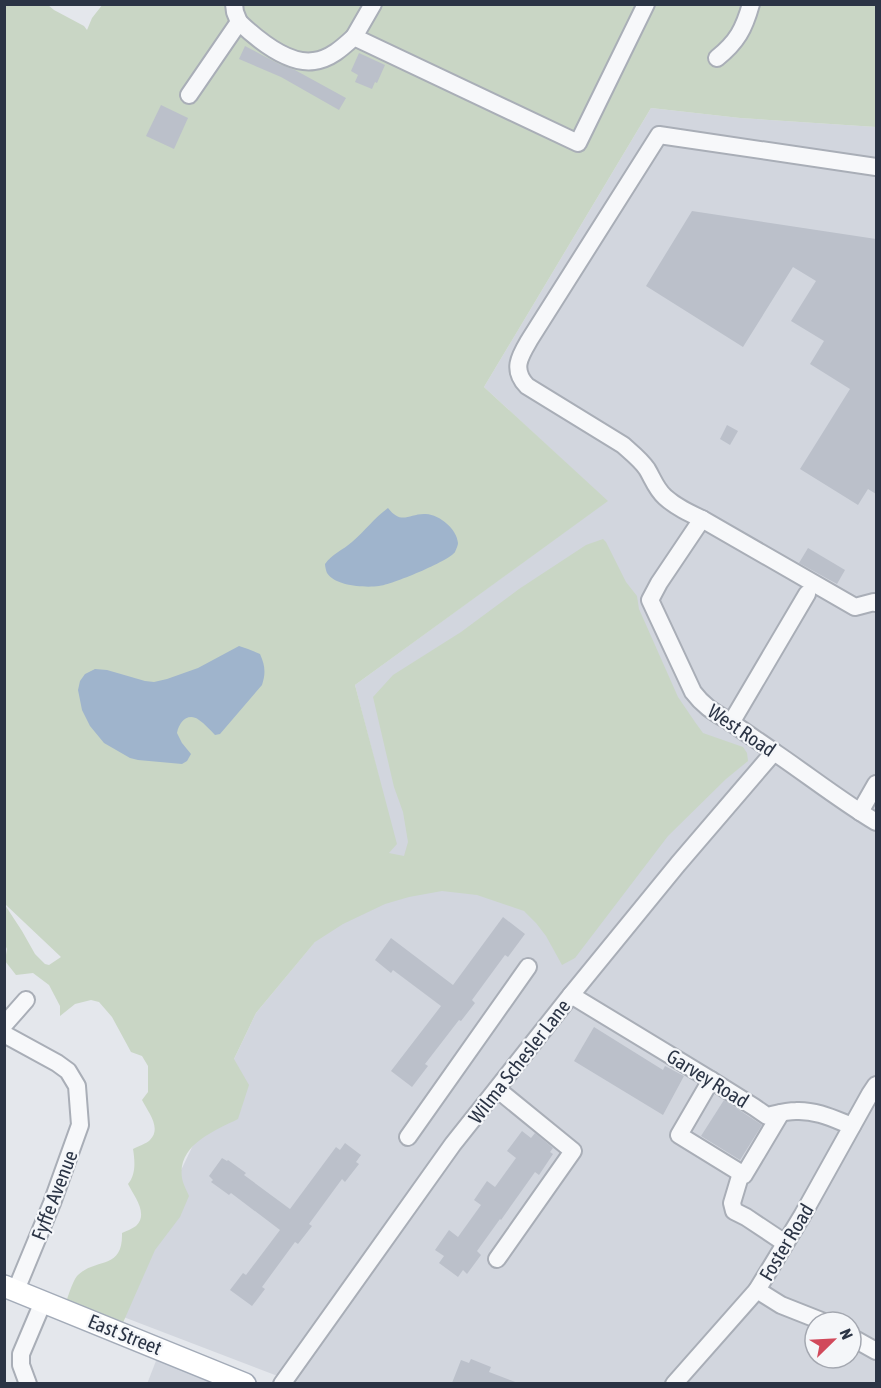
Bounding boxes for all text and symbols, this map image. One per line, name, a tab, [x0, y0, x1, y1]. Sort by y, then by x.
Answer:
street label: West Road	[704, 699, 780, 761]
street label: Wilma Schesler Lane	[463, 994, 575, 1128]
street label: Garvey Road	[663, 1044, 753, 1112]
street label: Fyffe Avenue	[26, 1147, 82, 1243]
street label: Foster Road	[754, 1199, 818, 1285]
street label: East Street	[85, 1309, 165, 1359]
north arrow	[803, 1310, 863, 1370]
text: N	[837, 1326, 857, 1342]

